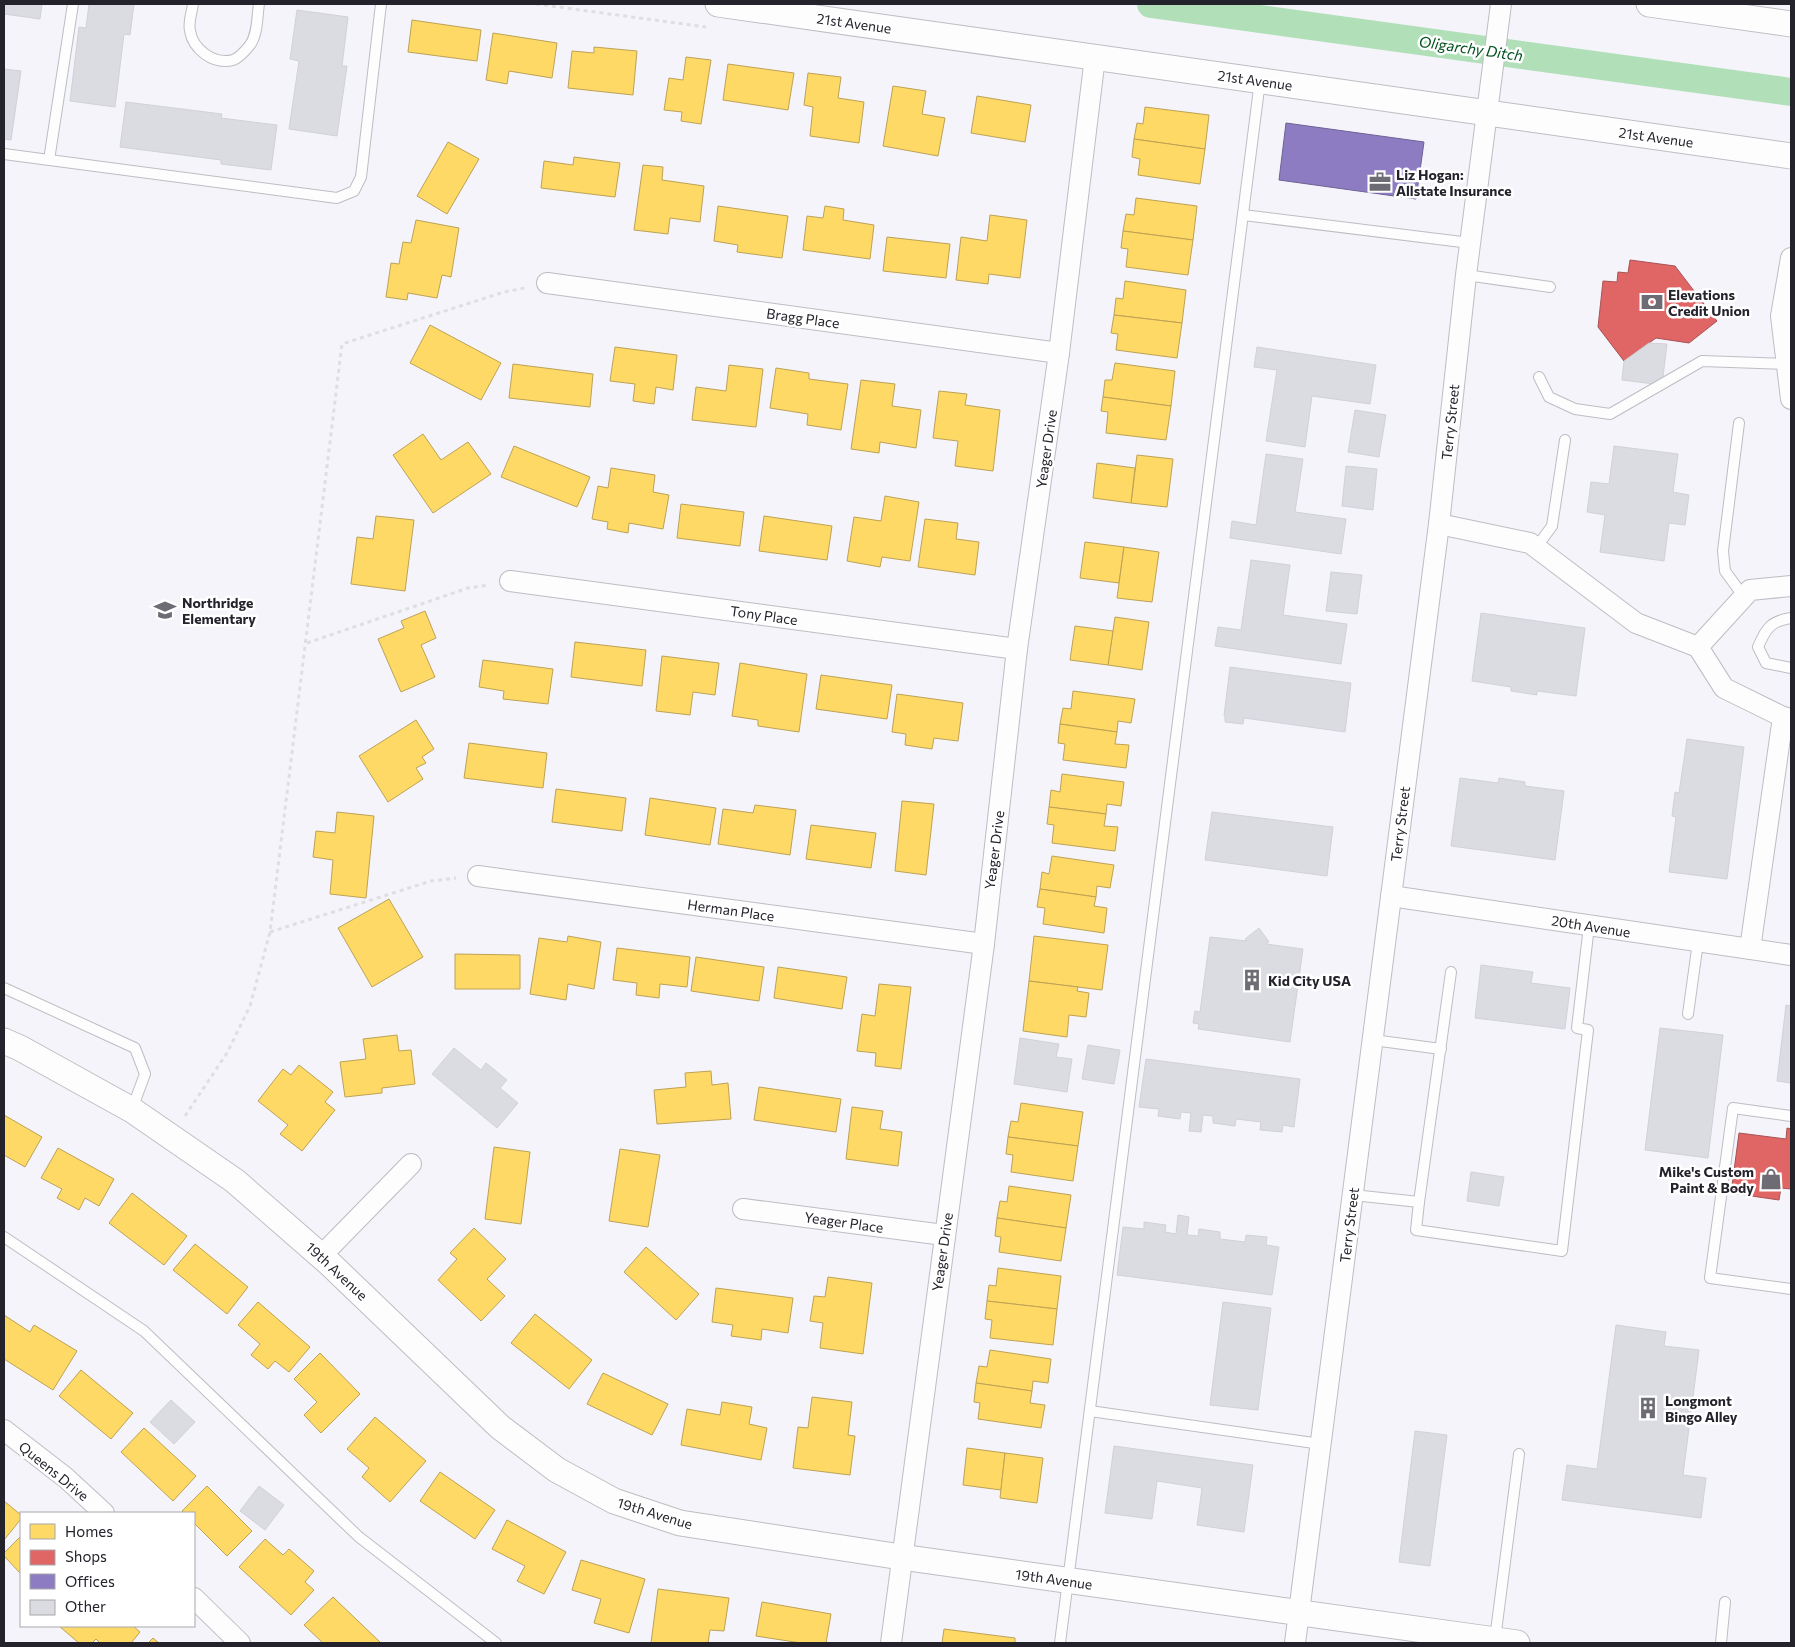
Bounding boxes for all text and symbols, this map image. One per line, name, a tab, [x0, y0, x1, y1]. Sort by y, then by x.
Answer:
street label: 21st Avenue	[816, 9, 892, 37]
water label: Oligarchy Ditch	[1418, 32, 1524, 64]
street label: 21st Avenue	[1217, 66, 1293, 94]
street label: 21st Avenue	[1618, 123, 1694, 151]
place label: Liz Hogan: Allstate Insurance	[1396, 166, 1512, 199]
office icon: Liz Hogan: Allstate Insurance	[1367, 169, 1393, 195]
place label: Elevations Credit Union	[1668, 286, 1750, 319]
bank icon: Elevations Credit Union	[1639, 289, 1665, 315]
street label: Bragg Place	[765, 304, 841, 332]
street label: Terry Street	[1438, 383, 1462, 461]
street label: Yeager Drive	[1032, 408, 1060, 490]
place label: Northridge Elementary	[182, 594, 256, 627]
school or university icon: Northridge Elementary	[152, 597, 178, 623]
street label: Tony Place	[729, 602, 799, 628]
street label: Terry Street	[1387, 785, 1413, 863]
street label: Yeager Drive	[981, 810, 1007, 890]
street label: Herman Place	[686, 895, 776, 925]
street label: 20th Avenue	[1550, 911, 1632, 941]
building icon: Kid City USA	[1239, 967, 1265, 993]
place label: Kid City USA	[1268, 972, 1351, 989]
place label: Mike's Custom Paint & Body	[1659, 1163, 1754, 1196]
shop icon: Mike's Custom Paint & Body	[1758, 1166, 1784, 1192]
street label: Terry Street	[1336, 1186, 1362, 1264]
street label: Yeager Place	[803, 1208, 885, 1236]
street label: Yeager Drive	[928, 1211, 956, 1293]
street label: 19th Avenue	[303, 1238, 371, 1304]
place label: Longmont Bingo Alley	[1665, 1392, 1738, 1425]
building icon: Longmont Bingo Alley	[1635, 1395, 1661, 1421]
street label: Queens Drive	[16, 1438, 92, 1504]
street label: 19th Avenue	[615, 1494, 695, 1532]
legend	[20, 1512, 195, 1627]
text: Homes	[65, 1522, 113, 1540]
text: Shops	[65, 1547, 107, 1565]
street label: 19th Avenue	[1014, 1565, 1094, 1593]
text: Offices	[65, 1572, 115, 1590]
text: Other	[65, 1597, 106, 1615]

